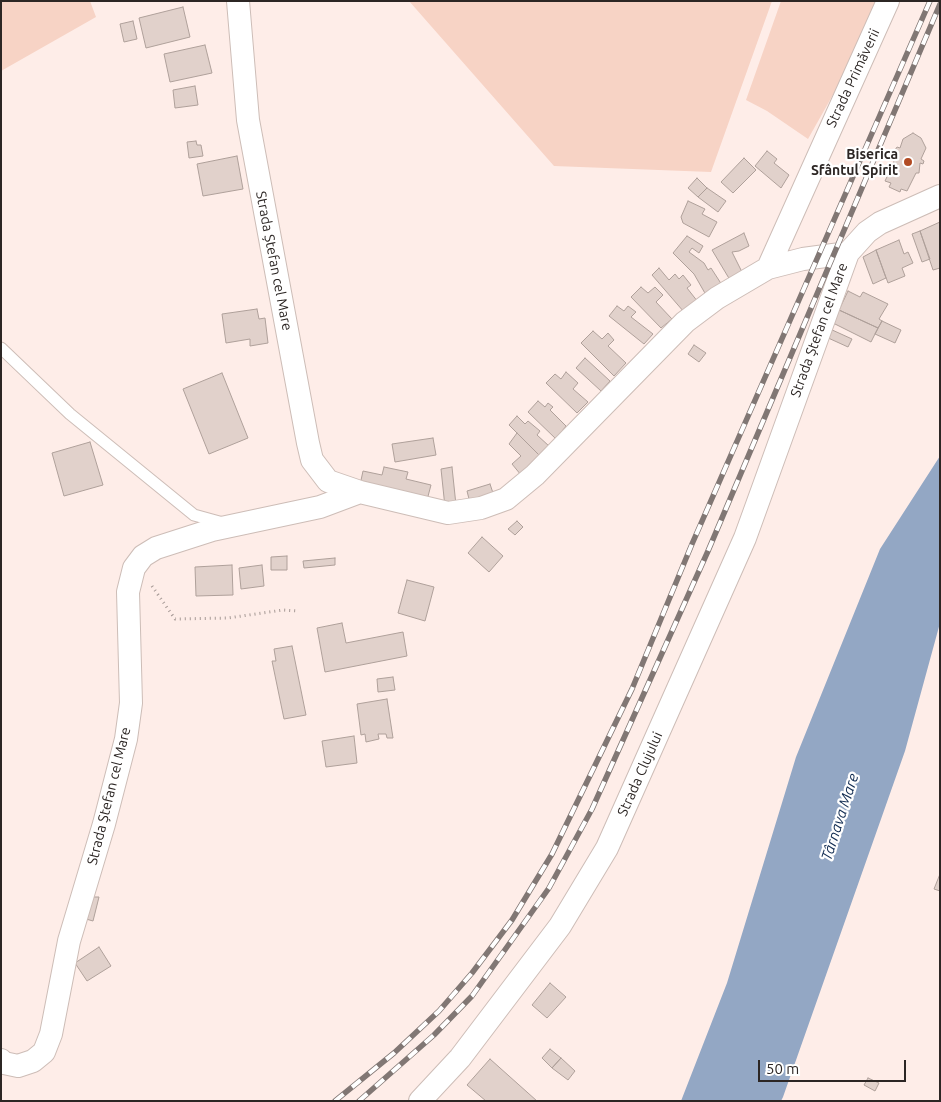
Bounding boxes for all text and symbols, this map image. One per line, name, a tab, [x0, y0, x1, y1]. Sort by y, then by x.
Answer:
street label: Strada Primăverii	[823, 26, 883, 130]
place label: Biserica Sfântul Spirit	[811, 146, 898, 178]
marker: Biserica Sfântul Spirit	[902, 156, 914, 168]
street label: Strada Ștefan cel Mare	[252, 190, 296, 332]
street label: Strada Ștefan cel Mare	[787, 261, 851, 399]
street label: Strada Ștefan cel Mare	[84, 725, 134, 867]
street label: Strada Clujului	[614, 729, 666, 819]
water label: Târnava Mare	[817, 771, 863, 863]
scale bar	[761, 1050, 908, 1082]
text: 50 m	[766, 1060, 799, 1077]

